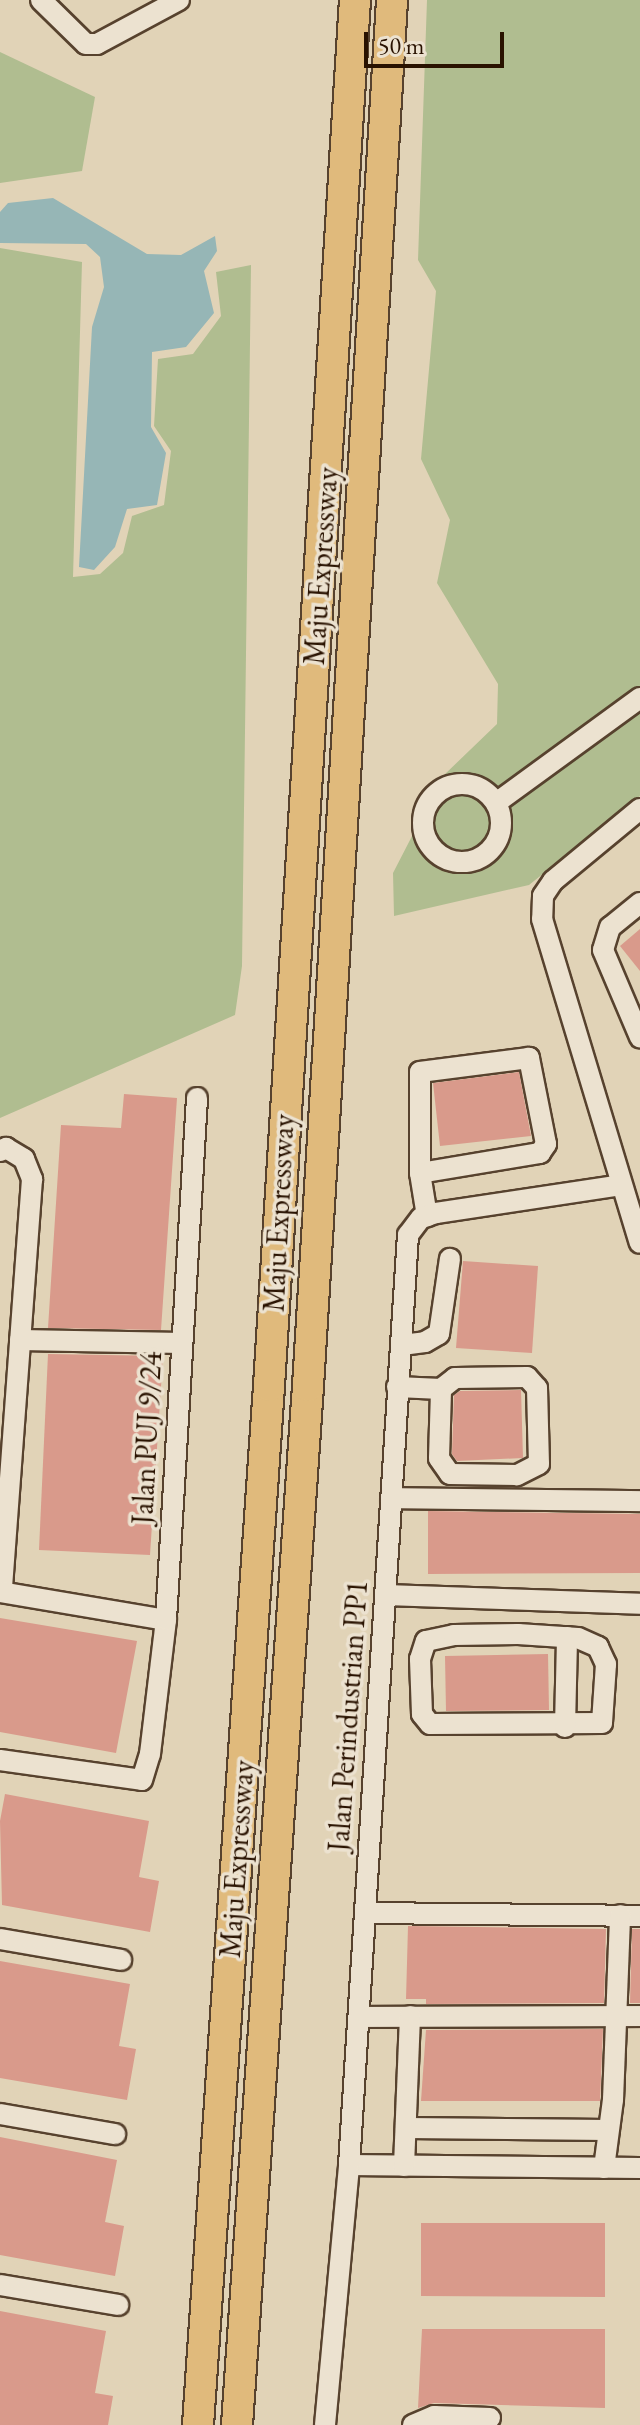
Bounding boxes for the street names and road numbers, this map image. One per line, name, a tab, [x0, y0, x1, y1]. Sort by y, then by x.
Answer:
street label: Maju Expressway	[296, 466, 346, 666]
street label: Maju Expressway	[256, 1113, 302, 1313]
street label: Jalan PUJ 9/24	[124, 1351, 170, 1525]
street label: Jalan Perindustrian PP1	[321, 1579, 375, 1853]
street label: Maju Expressway	[212, 1759, 262, 1959]

